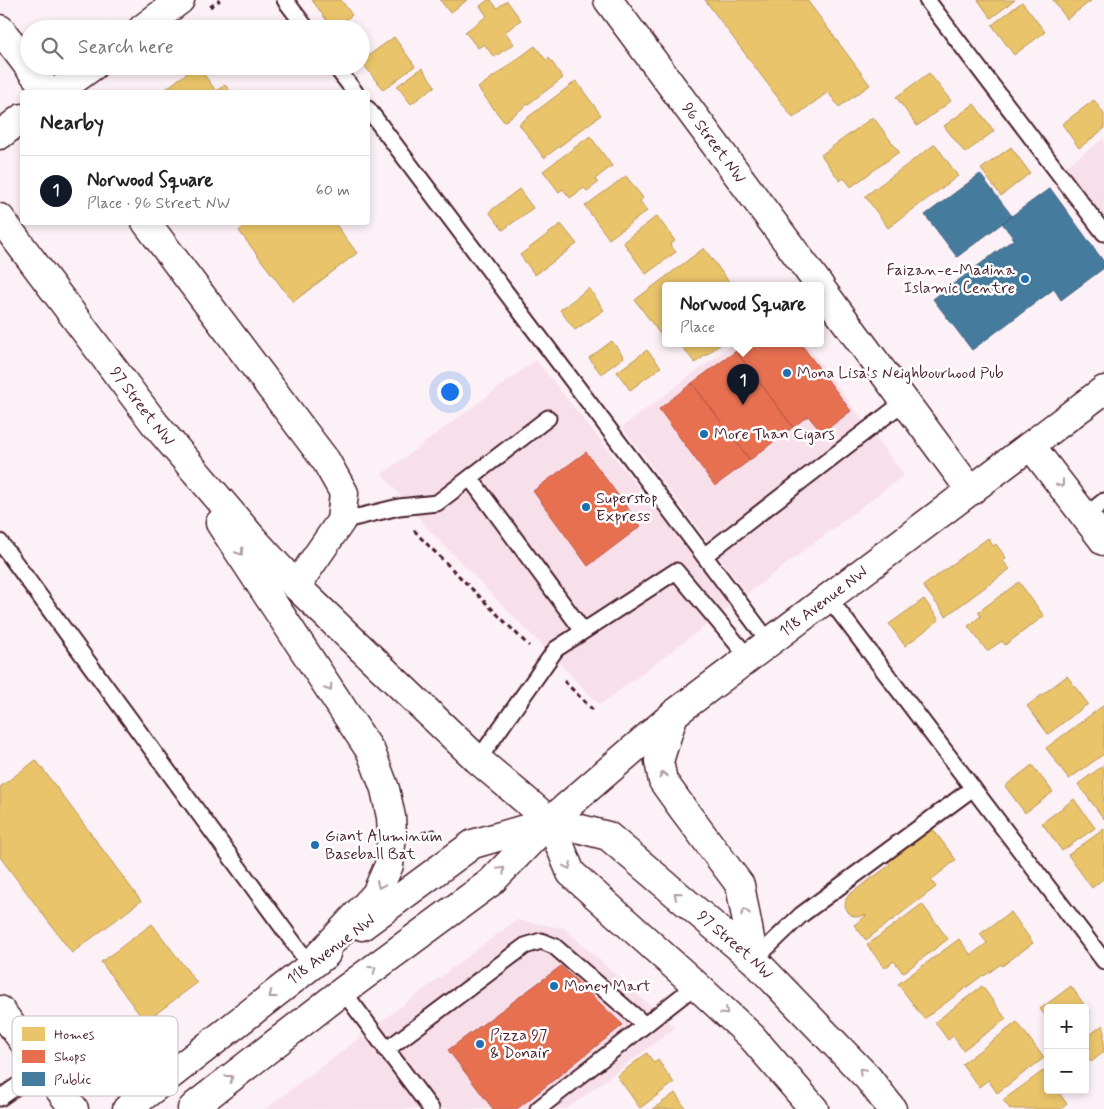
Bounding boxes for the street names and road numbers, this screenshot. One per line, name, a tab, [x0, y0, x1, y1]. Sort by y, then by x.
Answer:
street label: 96 Street NW	[677, 98, 751, 188]
street label: 97 Street NW	[105, 362, 180, 450]
street label: 118 Avenue NW	[775, 561, 872, 642]
street label: 97 Street NW	[693, 906, 778, 984]
street label: 118 Avenue NW	[283, 910, 379, 990]

